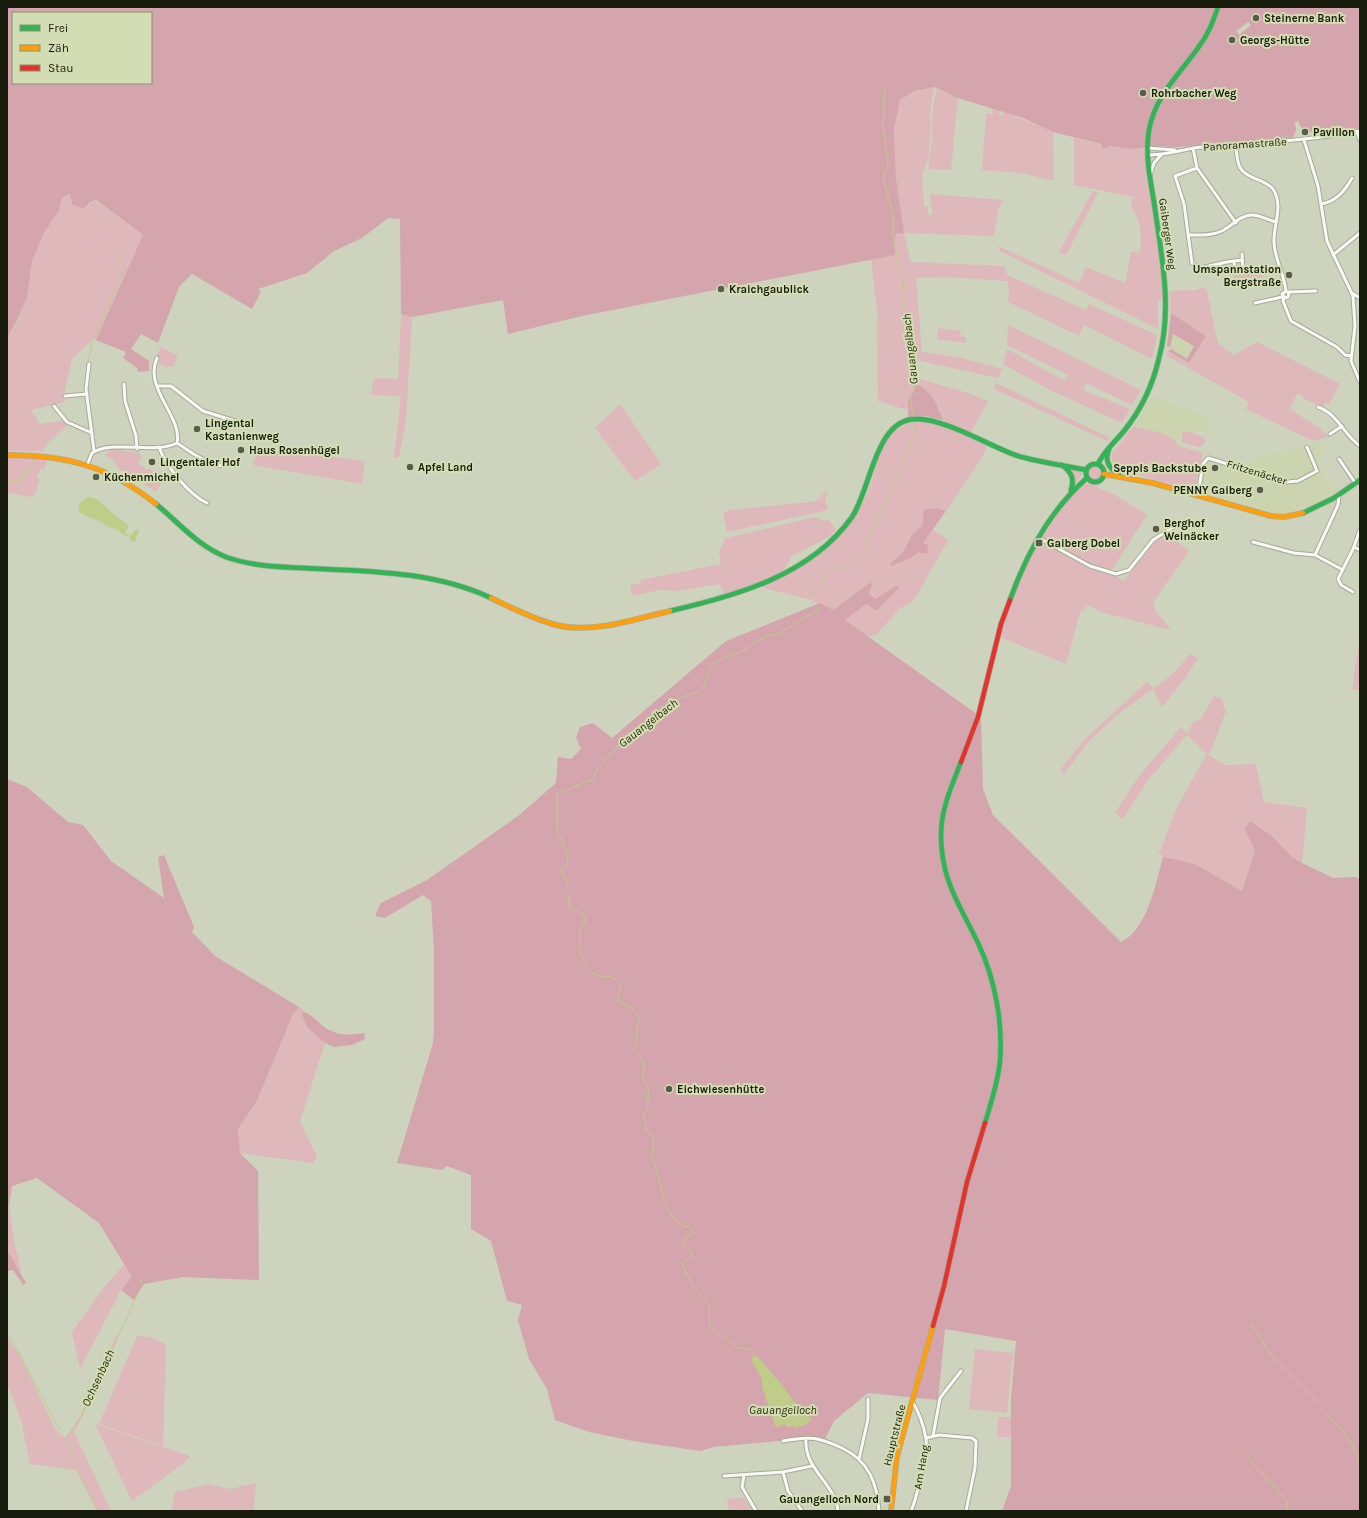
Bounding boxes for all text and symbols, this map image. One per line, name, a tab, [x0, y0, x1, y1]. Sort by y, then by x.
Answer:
legend	[12, 12, 152, 84]
place label: Steinerne Bank	[1264, 12, 1345, 25]
marker: Steinerne Bank	[1251, 13, 1261, 23]
text: Frei	[48, 21, 68, 35]
place label: Georgs-Hütte	[1240, 34, 1309, 47]
marker: Georgs-Hütte	[1227, 35, 1237, 45]
text: Zäh	[48, 41, 69, 55]
text: Stau	[48, 61, 74, 75]
place label: Rohrbacher Weg	[1151, 87, 1237, 100]
marker: Rohrbacher Weg	[1138, 88, 1148, 98]
place label: Pavillon	[1313, 126, 1355, 139]
marker: Pavillon	[1300, 127, 1310, 137]
street label: Panoramastraße	[1203, 135, 1287, 154]
street label: Gaiberger Weg	[1156, 197, 1179, 271]
place label: Umspannstation Bergstraße	[1193, 263, 1281, 289]
marker: Umspannstation Bergstraße	[1284, 270, 1294, 280]
place label: Kraichgaublick	[729, 283, 810, 296]
marker: Kraichgaublick	[716, 284, 726, 294]
water label: Gauangelbach	[899, 313, 921, 385]
place label: Lingental Kastanienweg	[205, 417, 280, 443]
marker: Lingental Kastanienweg	[192, 424, 202, 434]
place label: Haus Rosenhügel	[249, 444, 340, 457]
marker: Haus Rosenhügel	[236, 445, 246, 455]
place label: Lingentaler Hof	[160, 456, 241, 469]
marker: Lingentaler Hof	[147, 457, 157, 467]
street label: Fritzenäcker	[1225, 457, 1289, 488]
place label: Apfel Land	[418, 461, 473, 474]
marker: Apfel Land	[405, 462, 415, 472]
place label: Seppls Backstube	[1113, 462, 1207, 475]
marker: Seppls Backstube	[1210, 463, 1220, 473]
place label: Küchenmichel	[104, 471, 179, 484]
marker: Küchenmichel	[91, 472, 101, 482]
place label: PENNY Gaiberg	[1173, 484, 1253, 497]
marker: PENNY Gaiberg	[1255, 485, 1265, 495]
place label: Berghof Weinäcker	[1164, 517, 1220, 543]
marker: Berghof Weinäcker	[1151, 524, 1161, 534]
place label: Gaiberg Dobel	[1047, 537, 1120, 550]
marker: Gaiberg Dobel	[1034, 538, 1044, 548]
water label: Gauangelbach	[616, 696, 680, 750]
place label: Eichwiesenhütte	[677, 1083, 764, 1096]
marker: Eichwiesenhütte	[664, 1084, 674, 1094]
water label: Ochsenbach	[79, 1347, 117, 1409]
water label: Gauangelloch	[749, 1403, 817, 1417]
street label: Hauptstraße	[881, 1403, 908, 1467]
street label: Am Hang	[911, 1443, 932, 1491]
place label: Gauangelloch Nord	[779, 1493, 879, 1506]
marker: Gauangelloch Nord	[882, 1494, 892, 1504]

